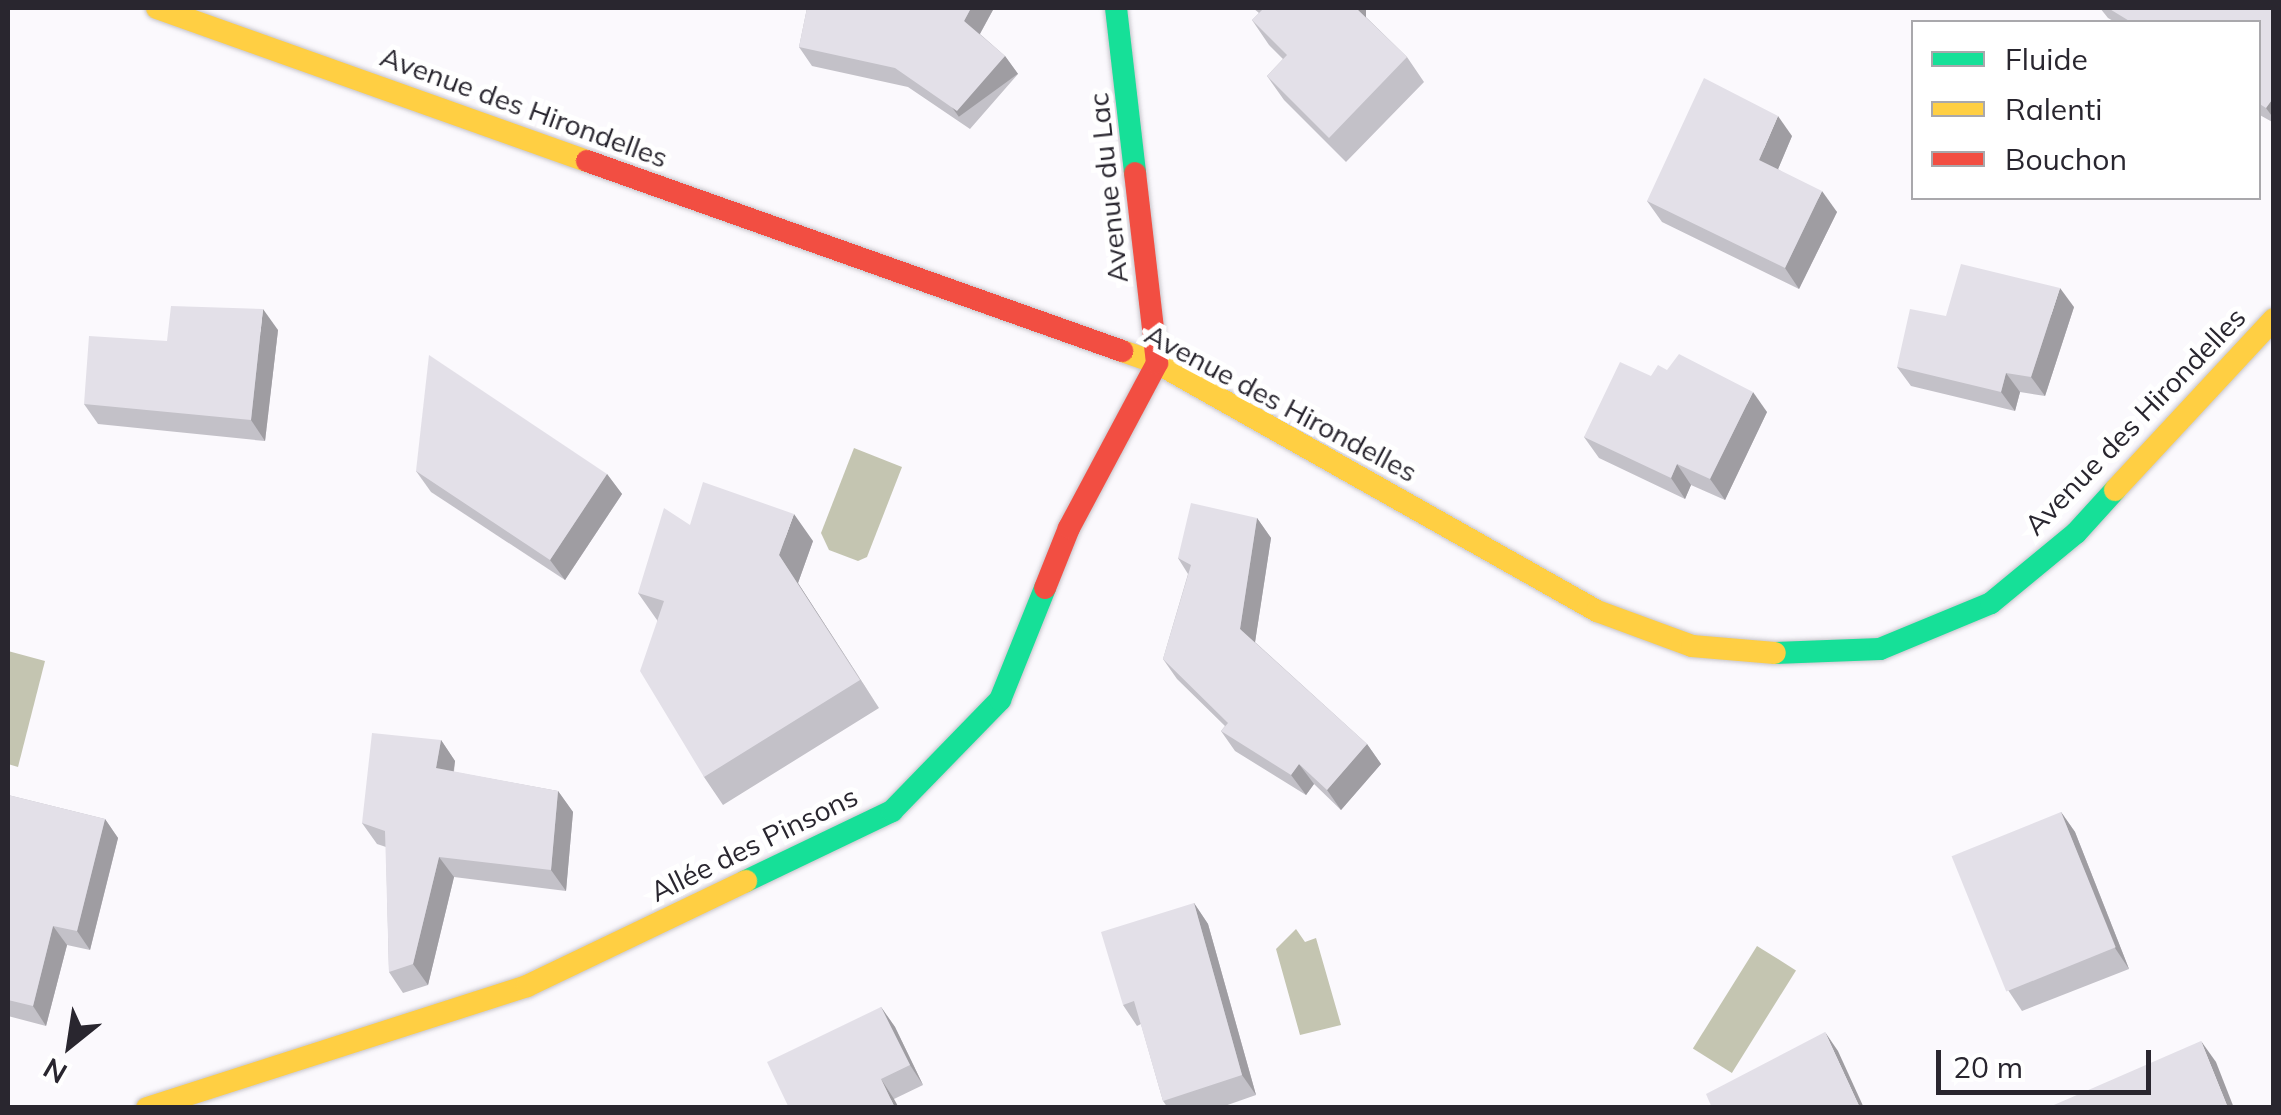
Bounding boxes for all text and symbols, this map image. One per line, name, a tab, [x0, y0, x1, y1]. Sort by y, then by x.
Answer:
legend	[1911, 20, 2261, 200]
street label: Avenue des Hirondelles	[376, 39, 672, 175]
text: Fluide	[2005, 40, 2088, 78]
text: Ralenti	[2005, 90, 2102, 128]
street label: Avenue du Lac	[1081, 91, 1135, 285]
text: Bouchon	[2005, 140, 2127, 178]
street label: Avenue des Hirondelles	[2018, 300, 2252, 542]
street label: Avenue des Hirondelles	[1139, 317, 1423, 489]
street label: Allée des Pinsons	[645, 779, 863, 909]
north arrow	[20, 995, 120, 1095]
scale bar	[1941, 1030, 2156, 1092]
text: 20 m	[1953, 1048, 2023, 1086]
text: N	[37, 1051, 73, 1092]

